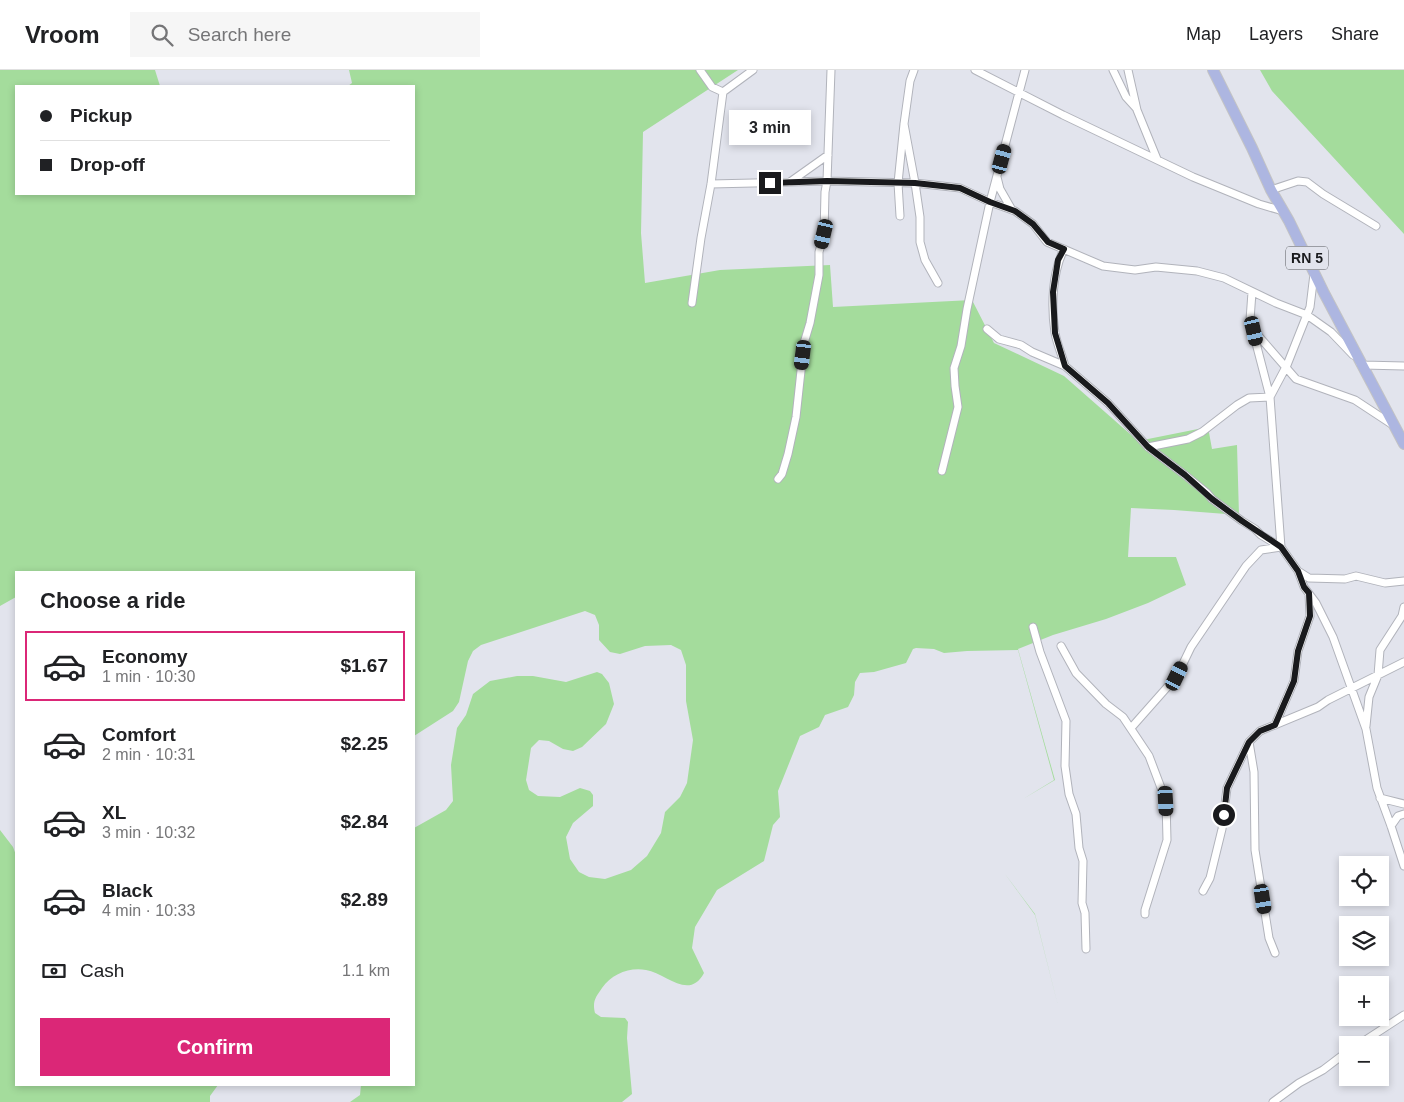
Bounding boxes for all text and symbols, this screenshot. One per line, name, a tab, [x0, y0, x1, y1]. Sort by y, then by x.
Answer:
search box	[130, 12, 480, 57]
text: Vroom	[25, 21, 100, 48]
icon: search	[148, 21, 176, 49]
text: Search here	[188, 24, 291, 45]
text: Map	[1186, 24, 1221, 44]
text: Layers	[1249, 24, 1303, 44]
text: Share	[1331, 24, 1379, 44]
text: Pickup	[70, 105, 132, 126]
callout: 3 min	[729, 111, 811, 146]
text: 3 min	[749, 119, 791, 136]
car	[990, 143, 1013, 175]
text: Drop-off	[70, 154, 145, 175]
route end	[759, 172, 781, 194]
car	[813, 218, 834, 250]
road number: RN 5	[1286, 247, 1328, 270]
car	[1243, 315, 1264, 347]
car	[793, 339, 812, 371]
text: Choose a ride	[40, 588, 185, 613]
icon: car	[42, 644, 87, 689]
text: Economy	[102, 646, 188, 667]
text: $1.67	[340, 655, 388, 676]
car	[1163, 659, 1190, 693]
text: 1 min · 10:30	[102, 668, 195, 685]
icon: car	[42, 722, 87, 767]
text: Comfort	[102, 724, 176, 745]
text: $2.25	[340, 733, 388, 754]
text: 2 min · 10:31	[102, 746, 195, 763]
car	[1157, 786, 1174, 816]
icon: car	[42, 800, 87, 845]
text: XL	[102, 802, 126, 823]
route start	[1213, 804, 1235, 826]
text: $2.84	[340, 811, 388, 832]
text: 3 min · 10:32	[102, 824, 195, 841]
map controls	[1339, 856, 1389, 1086]
button: locate	[1339, 856, 1389, 906]
icon: car	[42, 878, 87, 923]
text: Black	[102, 880, 153, 901]
car	[1253, 883, 1272, 915]
text: $2.89	[340, 889, 388, 910]
text: 4 min · 10:33	[102, 902, 195, 919]
button: layers	[1339, 916, 1389, 966]
icon: cash	[40, 957, 68, 985]
text: Cash	[80, 960, 124, 981]
text: 1.1 km	[342, 962, 390, 979]
button: +	[1339, 976, 1389, 1026]
button: Confirm	[40, 1018, 390, 1076]
button: −	[1339, 1036, 1389, 1086]

